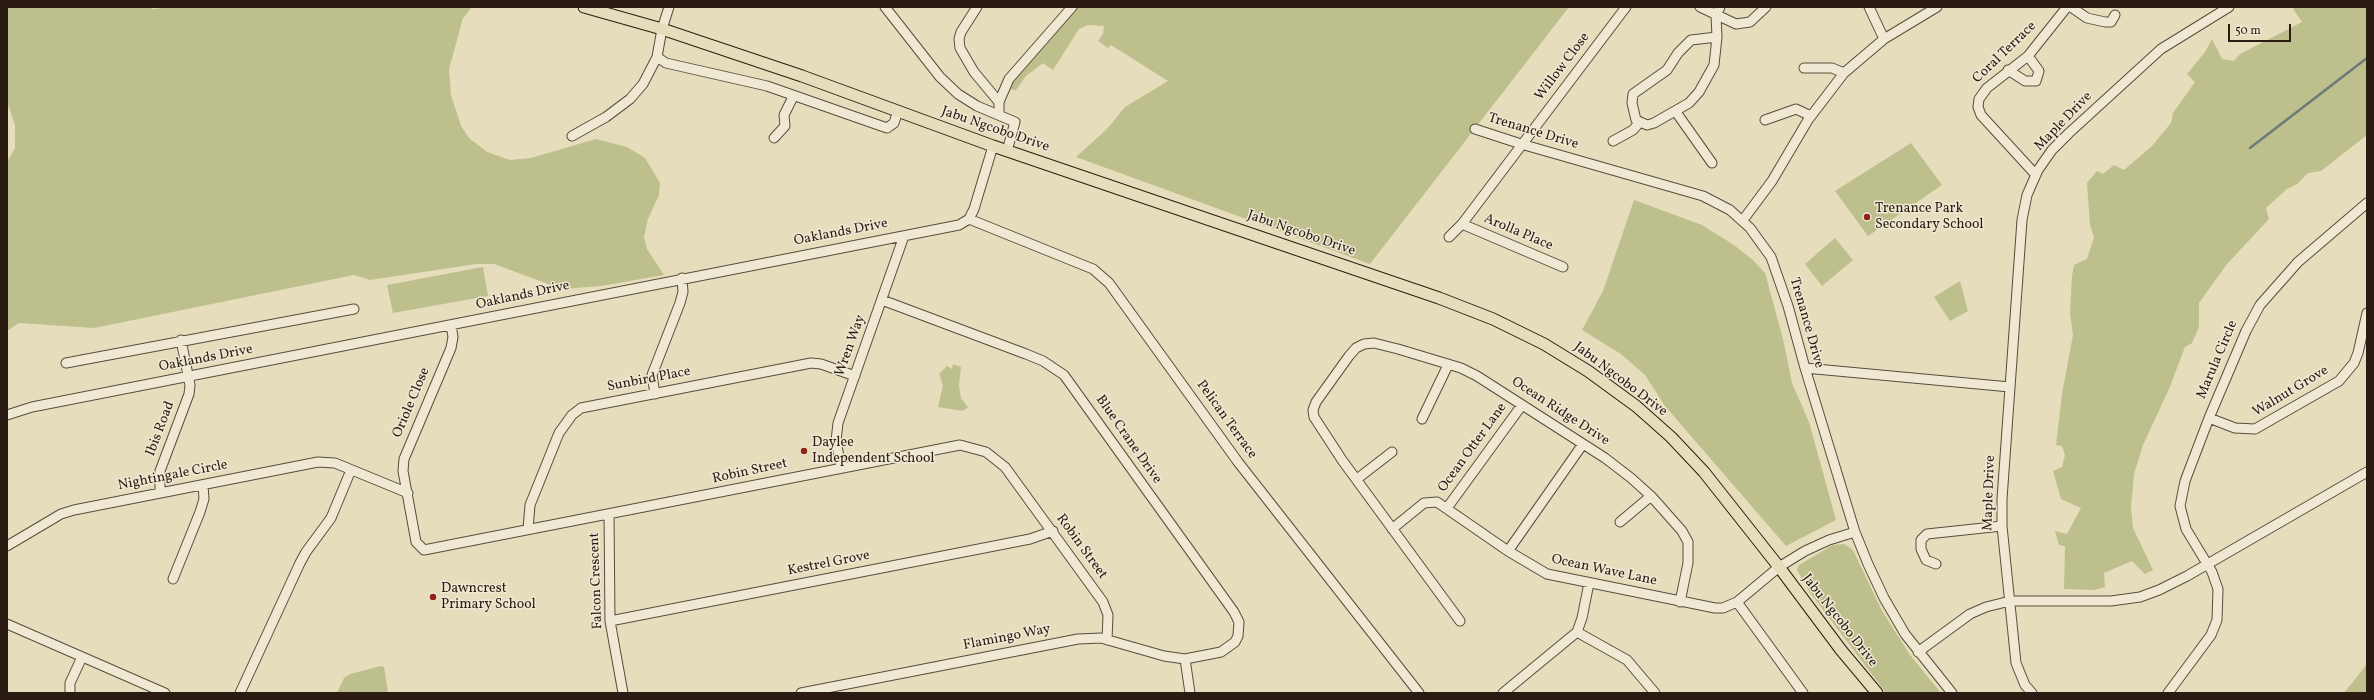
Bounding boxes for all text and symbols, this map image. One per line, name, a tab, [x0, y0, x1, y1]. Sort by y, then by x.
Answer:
scale bar	[2230, 16, 2293, 42]
street label: Coral Terrace	[1970, 19, 2040, 87]
text: 50 m	[2235, 23, 2261, 39]
street label: Willow Close	[1532, 30, 1594, 104]
street label: Maple Drive	[2032, 89, 2096, 155]
street label: Jabu Ngcobo Drive	[939, 104, 1051, 156]
street label: Trenance Drive	[1486, 110, 1580, 154]
place label: Trenance Park Secondary School	[1875, 201, 1983, 234]
street label: Jabu Ngcobo Drive	[1245, 208, 1357, 260]
street label: Arolla Place	[1481, 211, 1555, 255]
marker: Trenance Park Secondary School	[1862, 212, 1872, 222]
street label: Oaklands Drive	[793, 216, 889, 250]
street label: Trenance Drive	[1785, 276, 1827, 370]
street label: Oaklands Drive	[475, 278, 571, 314]
street label: Wren Way	[832, 313, 870, 379]
street label: Marula Circle	[2194, 318, 2242, 402]
street label: Jabu Ngcobo Drive	[1570, 339, 1670, 421]
street label: Oaklands Drive	[158, 342, 254, 376]
street label: Walnut Grove	[2250, 363, 2332, 421]
street label: Sunbird Place	[606, 364, 692, 396]
street label: Oriole Close	[390, 365, 434, 441]
street label: Ocean Ridge Drive	[1508, 374, 1612, 450]
street label: Pelican Terrace	[1192, 378, 1260, 462]
street label: Blue Crane Drive	[1091, 393, 1165, 487]
street label: Ibis Road	[143, 399, 179, 459]
street label: Ocean Otter Lane	[1435, 400, 1511, 496]
place label: Daylee Independent School	[812, 435, 934, 468]
marker: Daylee Independent School	[799, 446, 809, 456]
street label: Maple Drive	[1980, 455, 2000, 531]
street label: Robin Street	[711, 456, 789, 488]
street label: Nightingale Circle	[117, 457, 229, 495]
street label: Robin Street	[1052, 511, 1110, 583]
street label: Falcon Crescent	[587, 532, 607, 630]
street label: Kestrel Grove	[787, 548, 871, 580]
street label: Ocean Wave Lane	[1550, 552, 1658, 590]
street label: Jabu Ngcobo Drive	[1798, 571, 1880, 671]
place label: Dawncrest Primary School	[441, 581, 536, 614]
marker: Dawncrest Primary School	[428, 592, 438, 602]
street label: Flamingo Way	[962, 621, 1052, 655]

